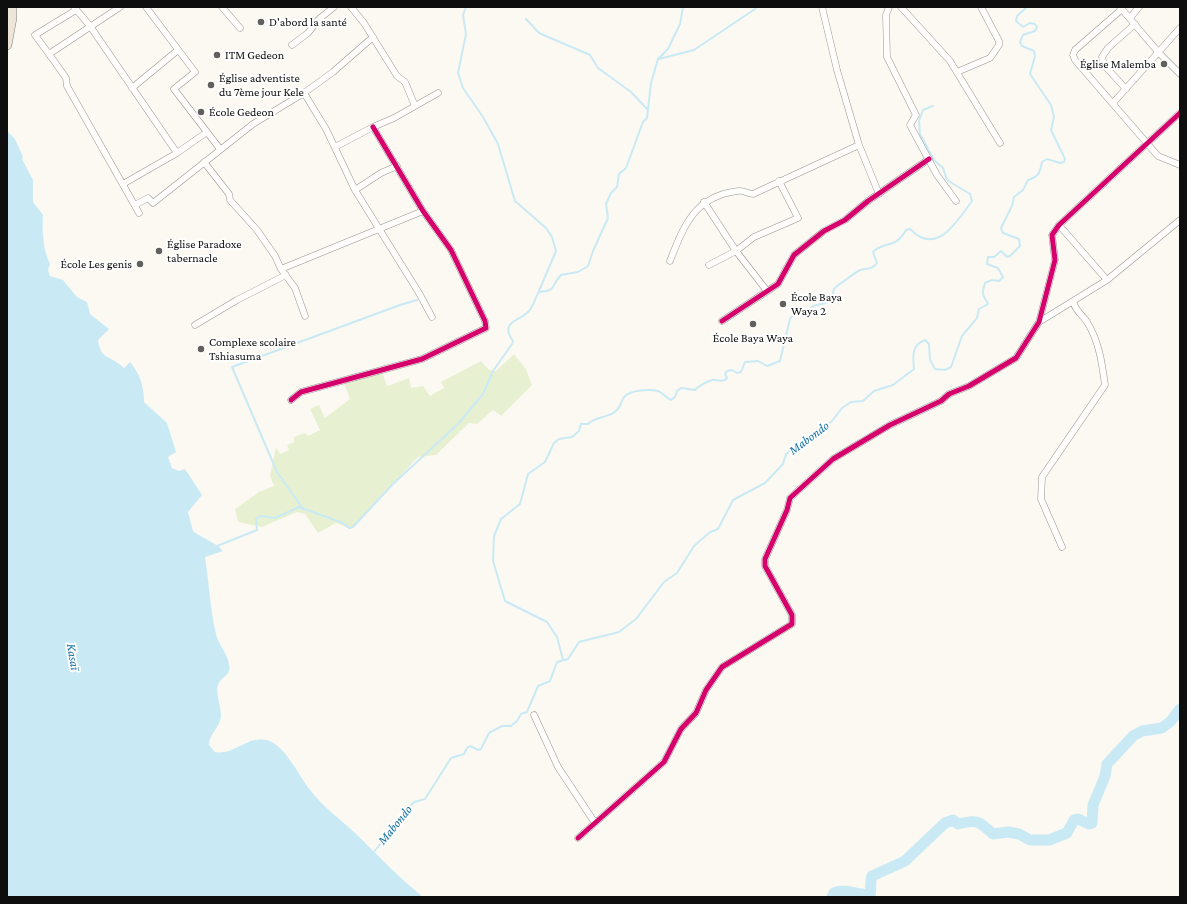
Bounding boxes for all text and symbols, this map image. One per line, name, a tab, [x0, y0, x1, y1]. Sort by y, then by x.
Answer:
place label: D'abord la santé	[269, 15, 347, 29]
marker: D'abord la santé	[256, 17, 266, 27]
place label: ITM Gedeon	[225, 48, 284, 62]
marker: ITM Gedeon	[212, 50, 222, 60]
place label: Église Malemba	[1080, 57, 1156, 71]
marker: Église Malemba	[1159, 59, 1169, 69]
place label: Église adventiste du 7ème jour Kele	[219, 71, 304, 99]
marker: Église adventiste du 7ème jour Kele	[206, 80, 216, 90]
place label: École Gedeon	[209, 105, 274, 119]
marker: École Gedeon	[196, 107, 206, 117]
place label: Église Paradoxe tabernacle	[167, 237, 242, 265]
marker: Église Paradoxe tabernacle	[154, 246, 164, 256]
place label: École Les genis	[60, 257, 132, 271]
marker: École Les genis	[135, 259, 145, 269]
place label: École Baya Waya 2	[791, 290, 842, 318]
marker: École Baya Waya 2	[778, 299, 788, 309]
marker: École Baya Waya	[748, 319, 758, 329]
place label: École Baya Waya	[713, 331, 793, 345]
place label: Complexe scolaire Tshiasuma	[209, 335, 296, 363]
marker: Complexe scolaire Tshiasuma	[196, 344, 206, 354]
water label: Mabondo	[786, 418, 832, 458]
water label: Kasaï	[63, 642, 83, 672]
water label: Mabondo	[374, 802, 416, 848]

